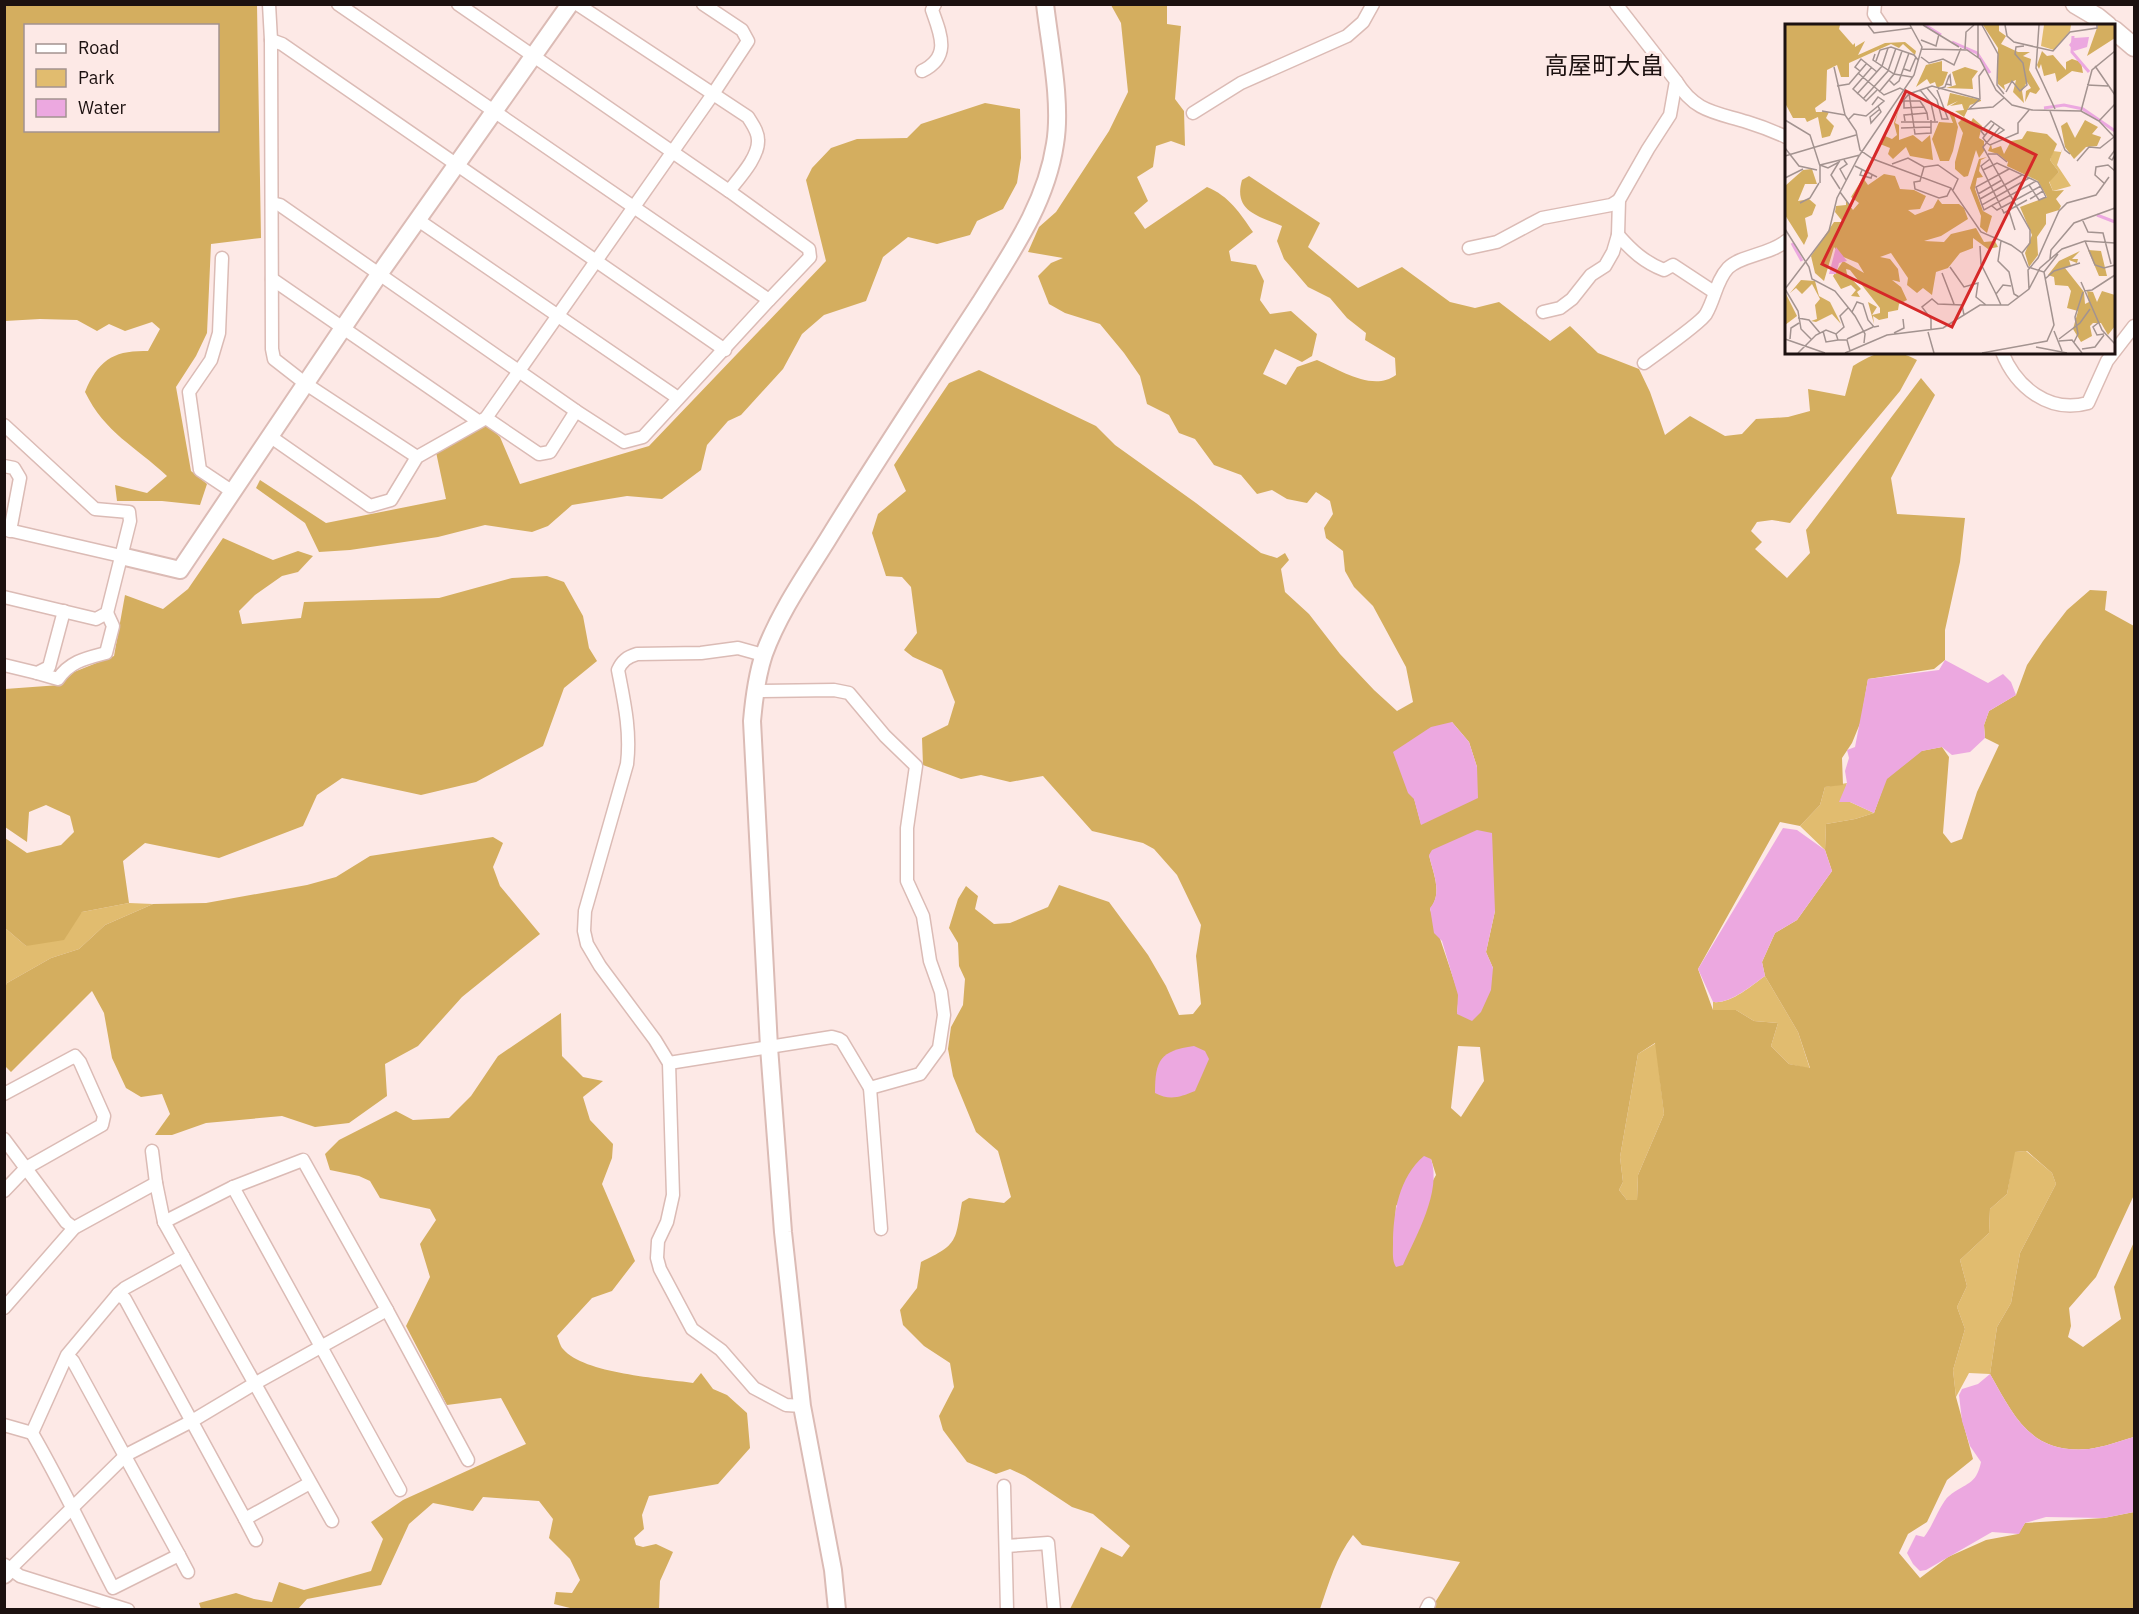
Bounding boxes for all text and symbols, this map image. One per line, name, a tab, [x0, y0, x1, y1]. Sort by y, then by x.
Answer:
legend	[24, 24, 219, 132]
inset map	[1785, 24, 2115, 354]
text: Road	[78, 36, 119, 59]
district label: 高屋町大畠	[1544, 49, 1664, 81]
text: Park	[78, 66, 115, 89]
text: Water	[78, 96, 127, 119]

